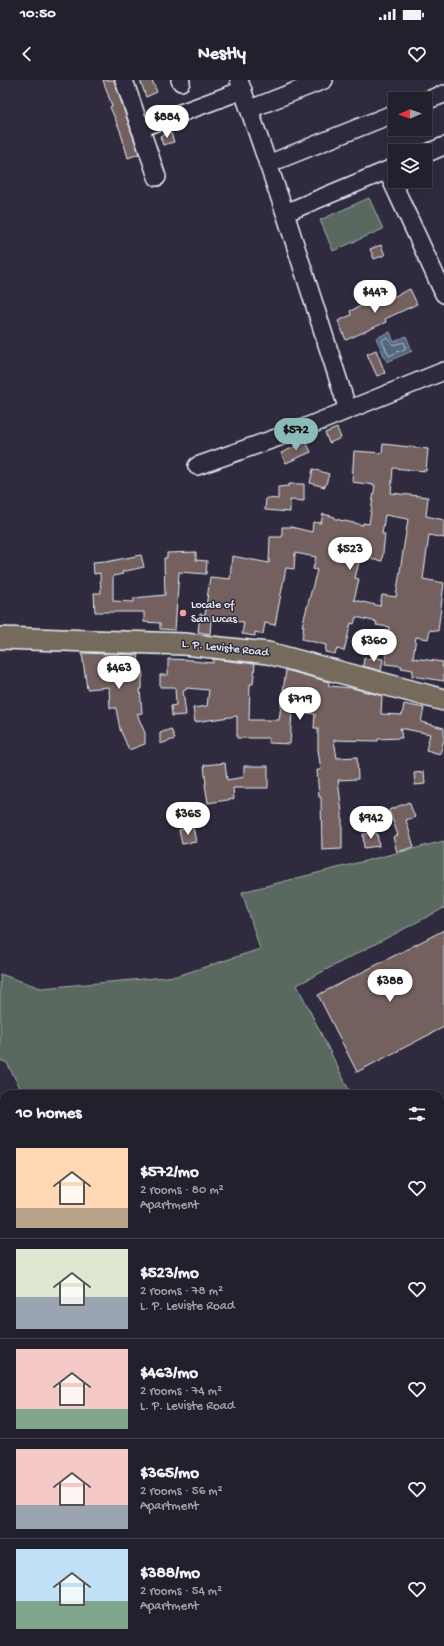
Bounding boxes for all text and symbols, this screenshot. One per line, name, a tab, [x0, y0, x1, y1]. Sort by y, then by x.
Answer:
text: 10:50	[20, 5, 56, 23]
icon: back	[16, 43, 38, 65]
icon: heart	[406, 43, 428, 65]
text: Nestly	[198, 44, 246, 65]
north arrow	[388, 92, 432, 136]
map controls	[388, 92, 432, 188]
pin: $884	[143, 105, 191, 139]
text: $884	[154, 110, 180, 125]
button: layers	[388, 144, 432, 188]
pin: $447	[351, 280, 399, 314]
text: $447	[363, 285, 387, 300]
pin: $572	[272, 418, 320, 452]
text: $572	[283, 423, 309, 438]
pin: $523	[326, 537, 374, 571]
text: $523	[337, 542, 363, 557]
place label: Locale of San Lucas	[191, 599, 238, 627]
marker: Locale of San Lucas	[178, 608, 188, 618]
pin: $360	[350, 629, 398, 663]
text: $360	[361, 634, 387, 649]
street label: L. P. Leviste Road	[181, 637, 270, 661]
pin: $463	[95, 656, 143, 690]
text: $463	[106, 661, 132, 676]
pin: $719	[276, 687, 324, 721]
text: $719	[288, 692, 312, 707]
pin: $365	[164, 802, 212, 836]
pin: $942	[347, 806, 395, 840]
text: $365	[175, 807, 201, 822]
text: $942	[359, 811, 383, 826]
pin: $388	[366, 969, 414, 1003]
text: $388	[377, 974, 403, 989]
icon: filters	[406, 1103, 428, 1125]
text: 10 homes	[16, 1104, 82, 1124]
text: $572/mo	[140, 1163, 199, 1183]
icon: home	[48, 1164, 96, 1212]
icon: heart	[406, 1177, 428, 1199]
text: 2 rooms · 80 m²	[140, 1183, 224, 1198]
text: Apartment	[140, 1198, 199, 1213]
text: $523/mo	[140, 1264, 199, 1284]
icon: home	[48, 1265, 96, 1313]
icon: heart	[406, 1278, 428, 1300]
text: 2 rooms · 78 m²	[140, 1284, 223, 1299]
text: L. P. Leviste Road	[140, 1299, 235, 1314]
text: $463/mo	[140, 1364, 198, 1384]
icon: home	[48, 1365, 96, 1413]
icon: heart	[406, 1378, 428, 1400]
text: 2 rooms · 74 m²	[140, 1384, 222, 1399]
text: L. P. Leviste Road	[140, 1399, 235, 1414]
text: $365/mo	[140, 1464, 199, 1484]
icon: home	[48, 1465, 96, 1513]
icon: heart	[406, 1478, 428, 1500]
text: 2 rooms · 56 m²	[140, 1484, 223, 1499]
text: Apartment	[140, 1499, 199, 1514]
text: $388/mo	[140, 1564, 200, 1584]
icon: home	[48, 1565, 96, 1613]
icon: heart	[406, 1578, 428, 1600]
text: 2 rooms · 54 m²	[140, 1584, 222, 1599]
text: Apartment	[140, 1599, 199, 1614]

